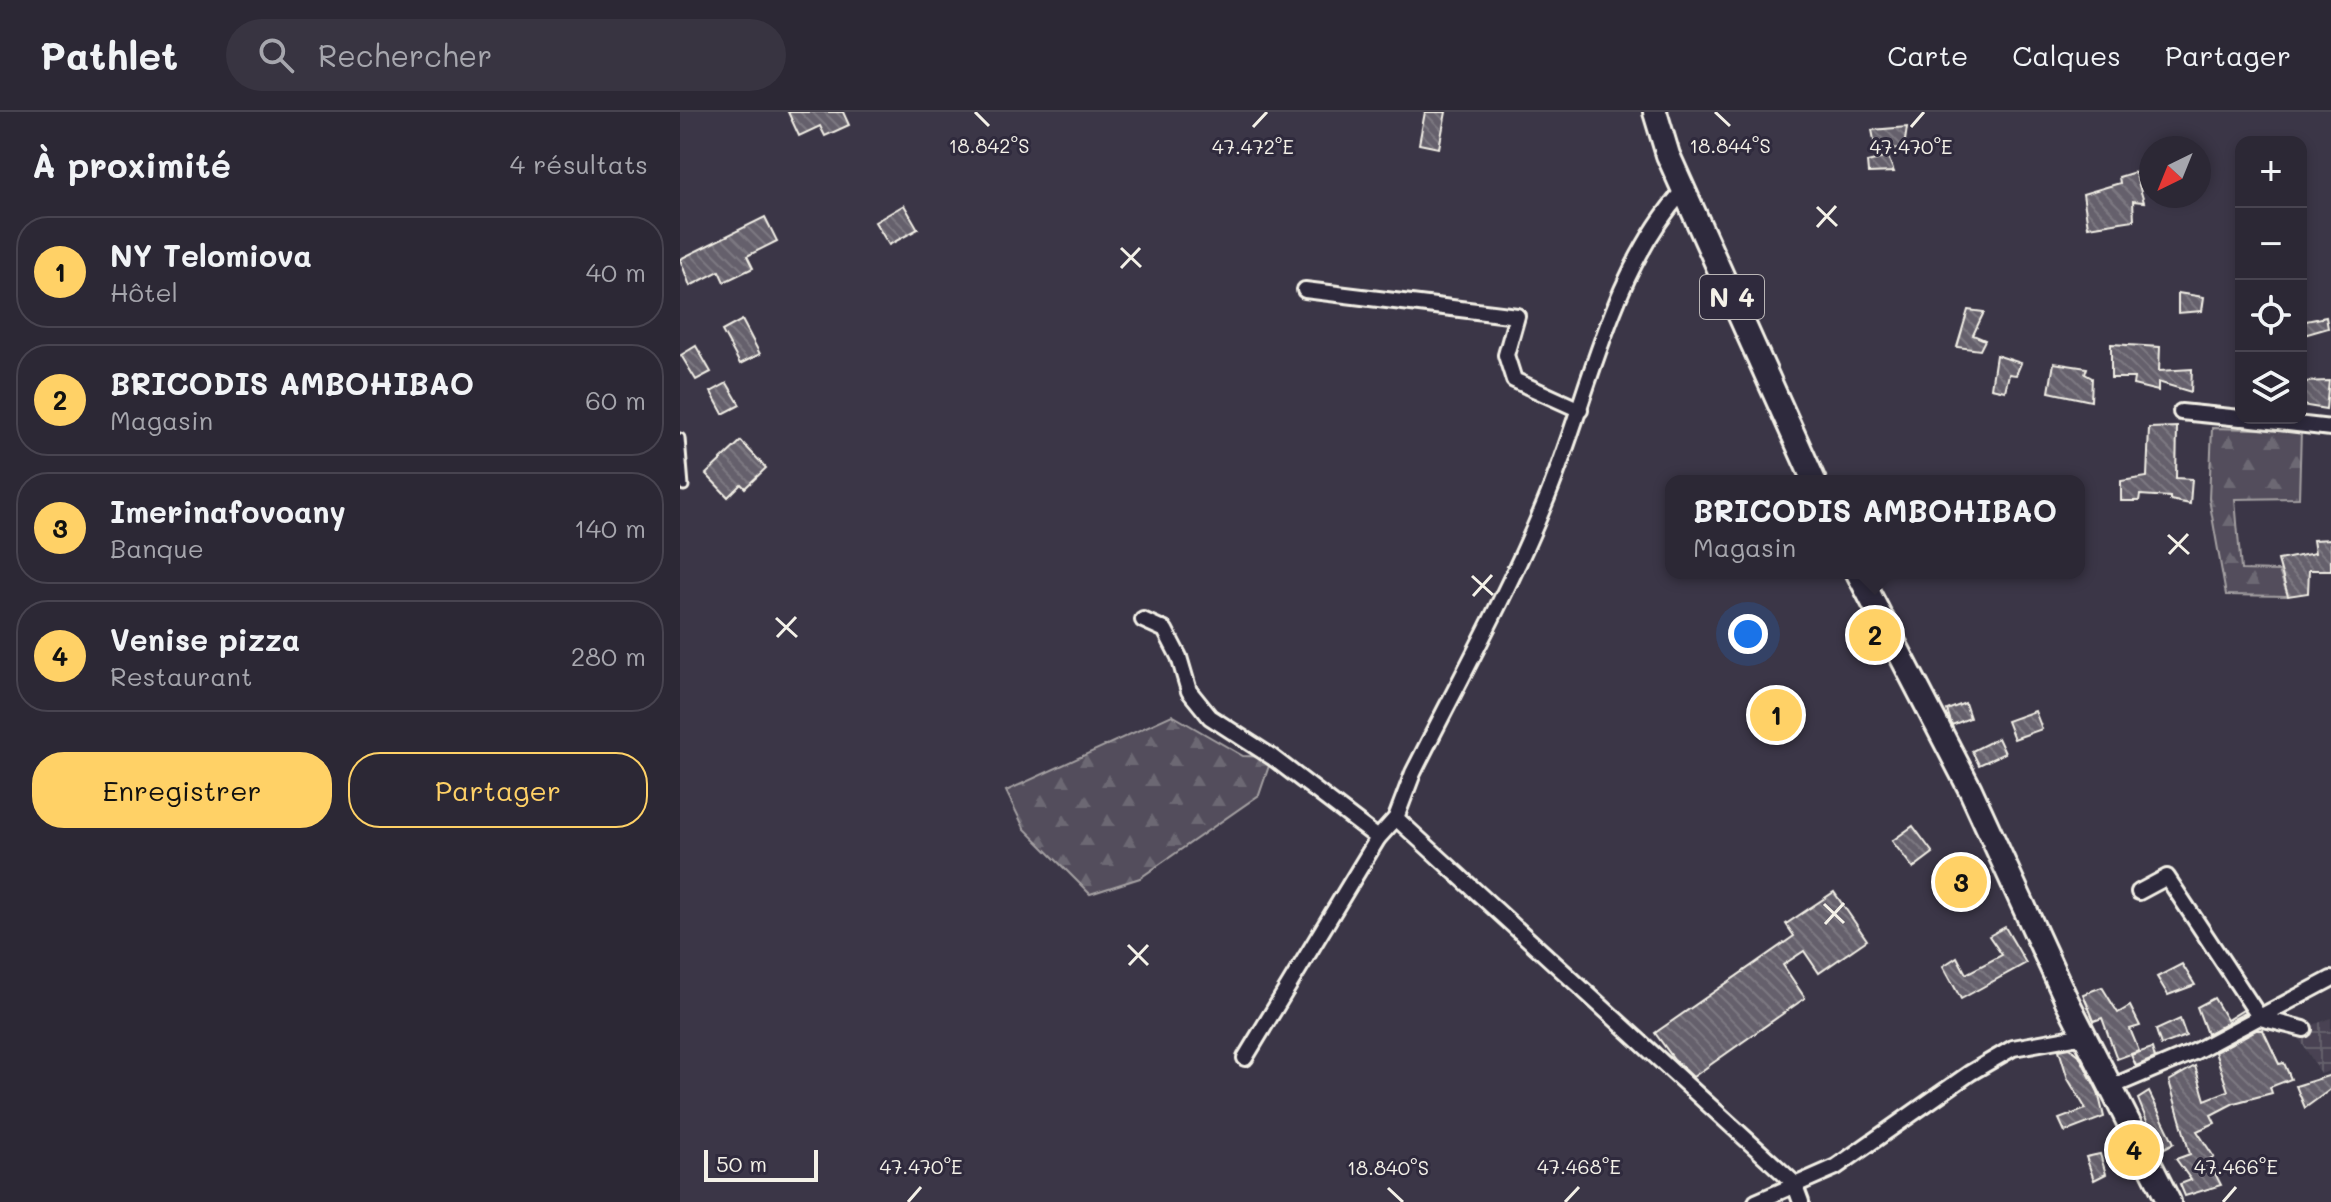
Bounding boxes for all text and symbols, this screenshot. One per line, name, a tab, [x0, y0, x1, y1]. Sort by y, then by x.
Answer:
search box	[226, 19, 786, 91]
text: Pathlet	[40, 30, 178, 80]
icon: search	[254, 33, 298, 77]
text: Rechercher	[318, 35, 492, 75]
text: Carte	[1887, 37, 1968, 73]
text: Calques	[2012, 37, 2121, 73]
text: Partager	[2165, 37, 2291, 73]
text: 18.842°S	[949, 132, 1029, 158]
text: 18.844°S	[1689, 132, 1771, 158]
text: 47.472°E	[1212, 133, 1294, 159]
text: 47.470°E	[1869, 133, 1953, 159]
north arrow	[2139, 136, 2211, 208]
map controls	[2235, 136, 2307, 424]
button: +	[2235, 136, 2307, 208]
text: À proximité	[32, 142, 231, 187]
text: 4 résultats	[510, 147, 648, 181]
button: −	[2235, 208, 2307, 280]
text: NY Telomiova	[110, 235, 312, 275]
text: 1	[54, 255, 66, 289]
text: 40 m	[586, 255, 646, 289]
text: Hôtel	[110, 275, 178, 309]
road number: N 4	[1700, 275, 1764, 319]
button: locate	[2235, 280, 2307, 352]
button: layers	[2235, 352, 2307, 424]
text: BRICODIS AMBOHIBAO	[110, 363, 474, 403]
text: 2	[53, 383, 67, 417]
text: 60 m	[585, 383, 646, 417]
text: Magasin	[110, 403, 213, 437]
popup	[1665, 475, 2085, 579]
text: BRICODIS AMBOHIBAO	[1693, 490, 2057, 530]
text: Imerinafovoany	[110, 491, 346, 531]
text: 3	[52, 511, 68, 545]
text: 140 m	[574, 511, 646, 545]
text: Magasin	[1693, 530, 1796, 564]
text: Banque	[110, 531, 204, 565]
pin: 2	[1849, 605, 1901, 665]
your location	[1728, 614, 1768, 654]
text: Venise pizza	[110, 619, 300, 659]
text: 4	[52, 639, 68, 673]
text: 280 m	[571, 639, 646, 673]
text: Restaurant	[110, 659, 252, 693]
pin: 1	[1750, 685, 1802, 745]
button: Enregistrer	[32, 752, 332, 828]
button: Partager	[348, 752, 648, 828]
pin: 3	[1935, 852, 1987, 912]
pin: 4	[2108, 1120, 2160, 1180]
scale bar	[704, 1146, 818, 1182]
text: 50 m	[716, 1149, 767, 1178]
text: 47.470°E	[879, 1153, 963, 1179]
text: 47.468°E	[1537, 1153, 1621, 1179]
text: 47.466°E	[2194, 1153, 2278, 1179]
text: 18.840°S	[1347, 1154, 1429, 1180]

